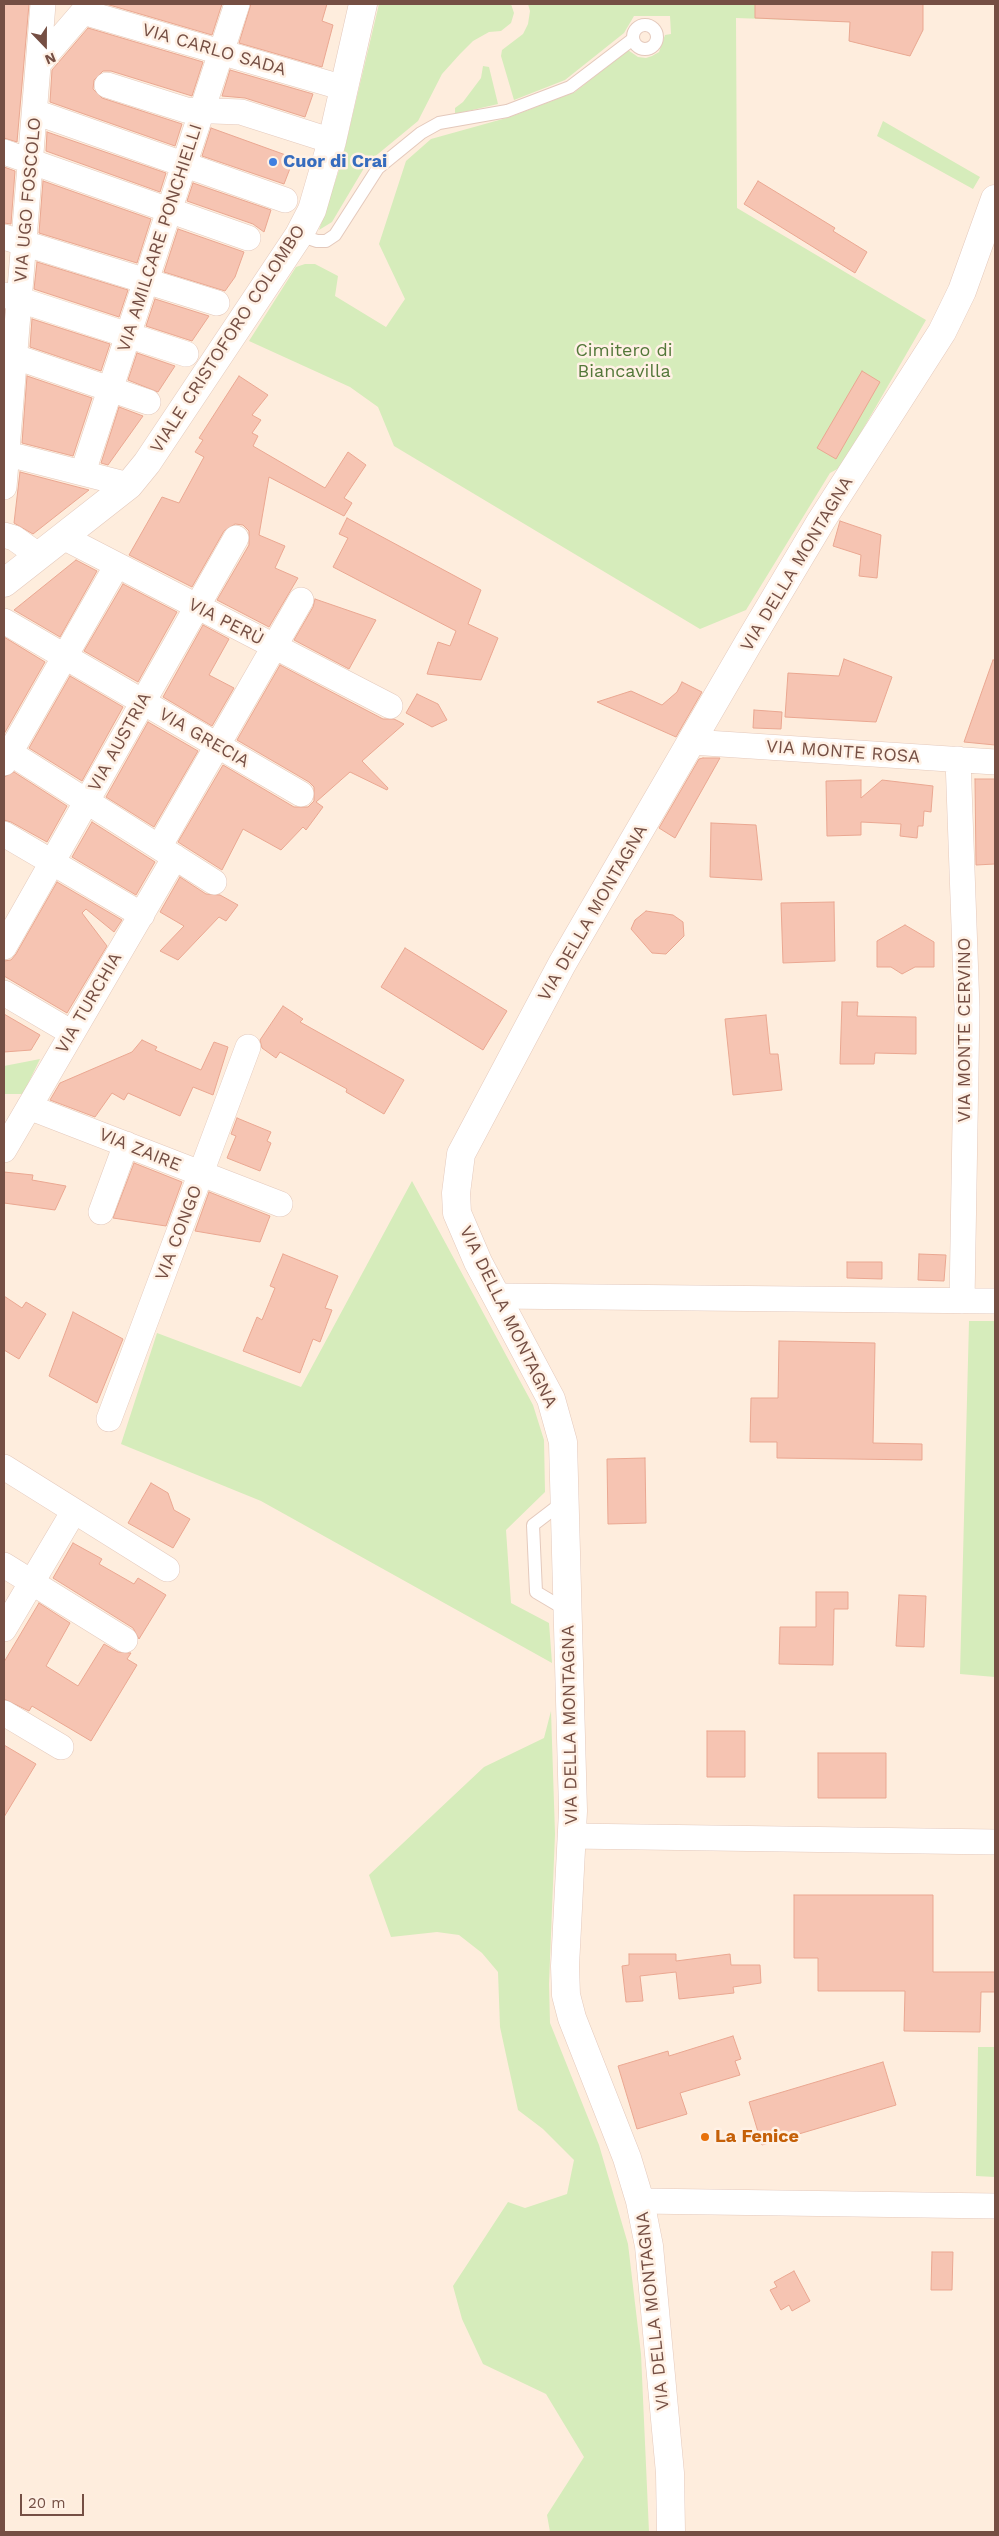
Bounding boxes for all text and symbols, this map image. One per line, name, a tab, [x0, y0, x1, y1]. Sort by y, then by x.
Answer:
street label: VIA CARLO SADA	[139, 19, 289, 81]
north arrow	[20, 20, 70, 70]
text: N	[43, 50, 58, 68]
street label: VIA UGO FOSCOLO	[10, 116, 46, 284]
street label: VIA AMILCARE PONCHIELLI	[113, 121, 207, 355]
place label: Cuor di Crai	[283, 151, 387, 173]
marker: Cuor di Crai	[267, 156, 279, 168]
street label: VIALE CRISTOFORO COLOMBO	[146, 221, 310, 457]
park label: Cimitero di Biancavilla	[575, 340, 673, 382]
street label: VIA DELLA MONTAGNA	[736, 473, 858, 655]
street label: VIA PERÙ	[184, 594, 268, 650]
street label: VIA AUSTRIA	[84, 689, 156, 795]
street label: VIA GRECIA	[155, 703, 253, 773]
street label: VIA MONTE ROSA	[765, 736, 921, 768]
street label: VIA DELLA MONTAGNA	[534, 821, 652, 1005]
street label: VIA MONTE CERVINO	[954, 938, 976, 1122]
street label: VIA TURCHIA	[51, 949, 127, 1057]
street label: VIA ZAIRE	[96, 1124, 184, 1176]
street label: VIA CONGO	[151, 1182, 207, 1284]
street label: VIA DELLA MONTAGNA	[454, 1222, 562, 1412]
street label: VIA DELLA MONTAGNA	[557, 1625, 583, 1825]
place label: La Fenice	[715, 2126, 799, 2148]
marker: La Fenice	[699, 2131, 711, 2143]
street label: VIA DELLA MONTAGNA	[632, 2210, 674, 2412]
scale bar	[22, 2484, 86, 2516]
text: 20 m	[28, 2494, 66, 2512]

